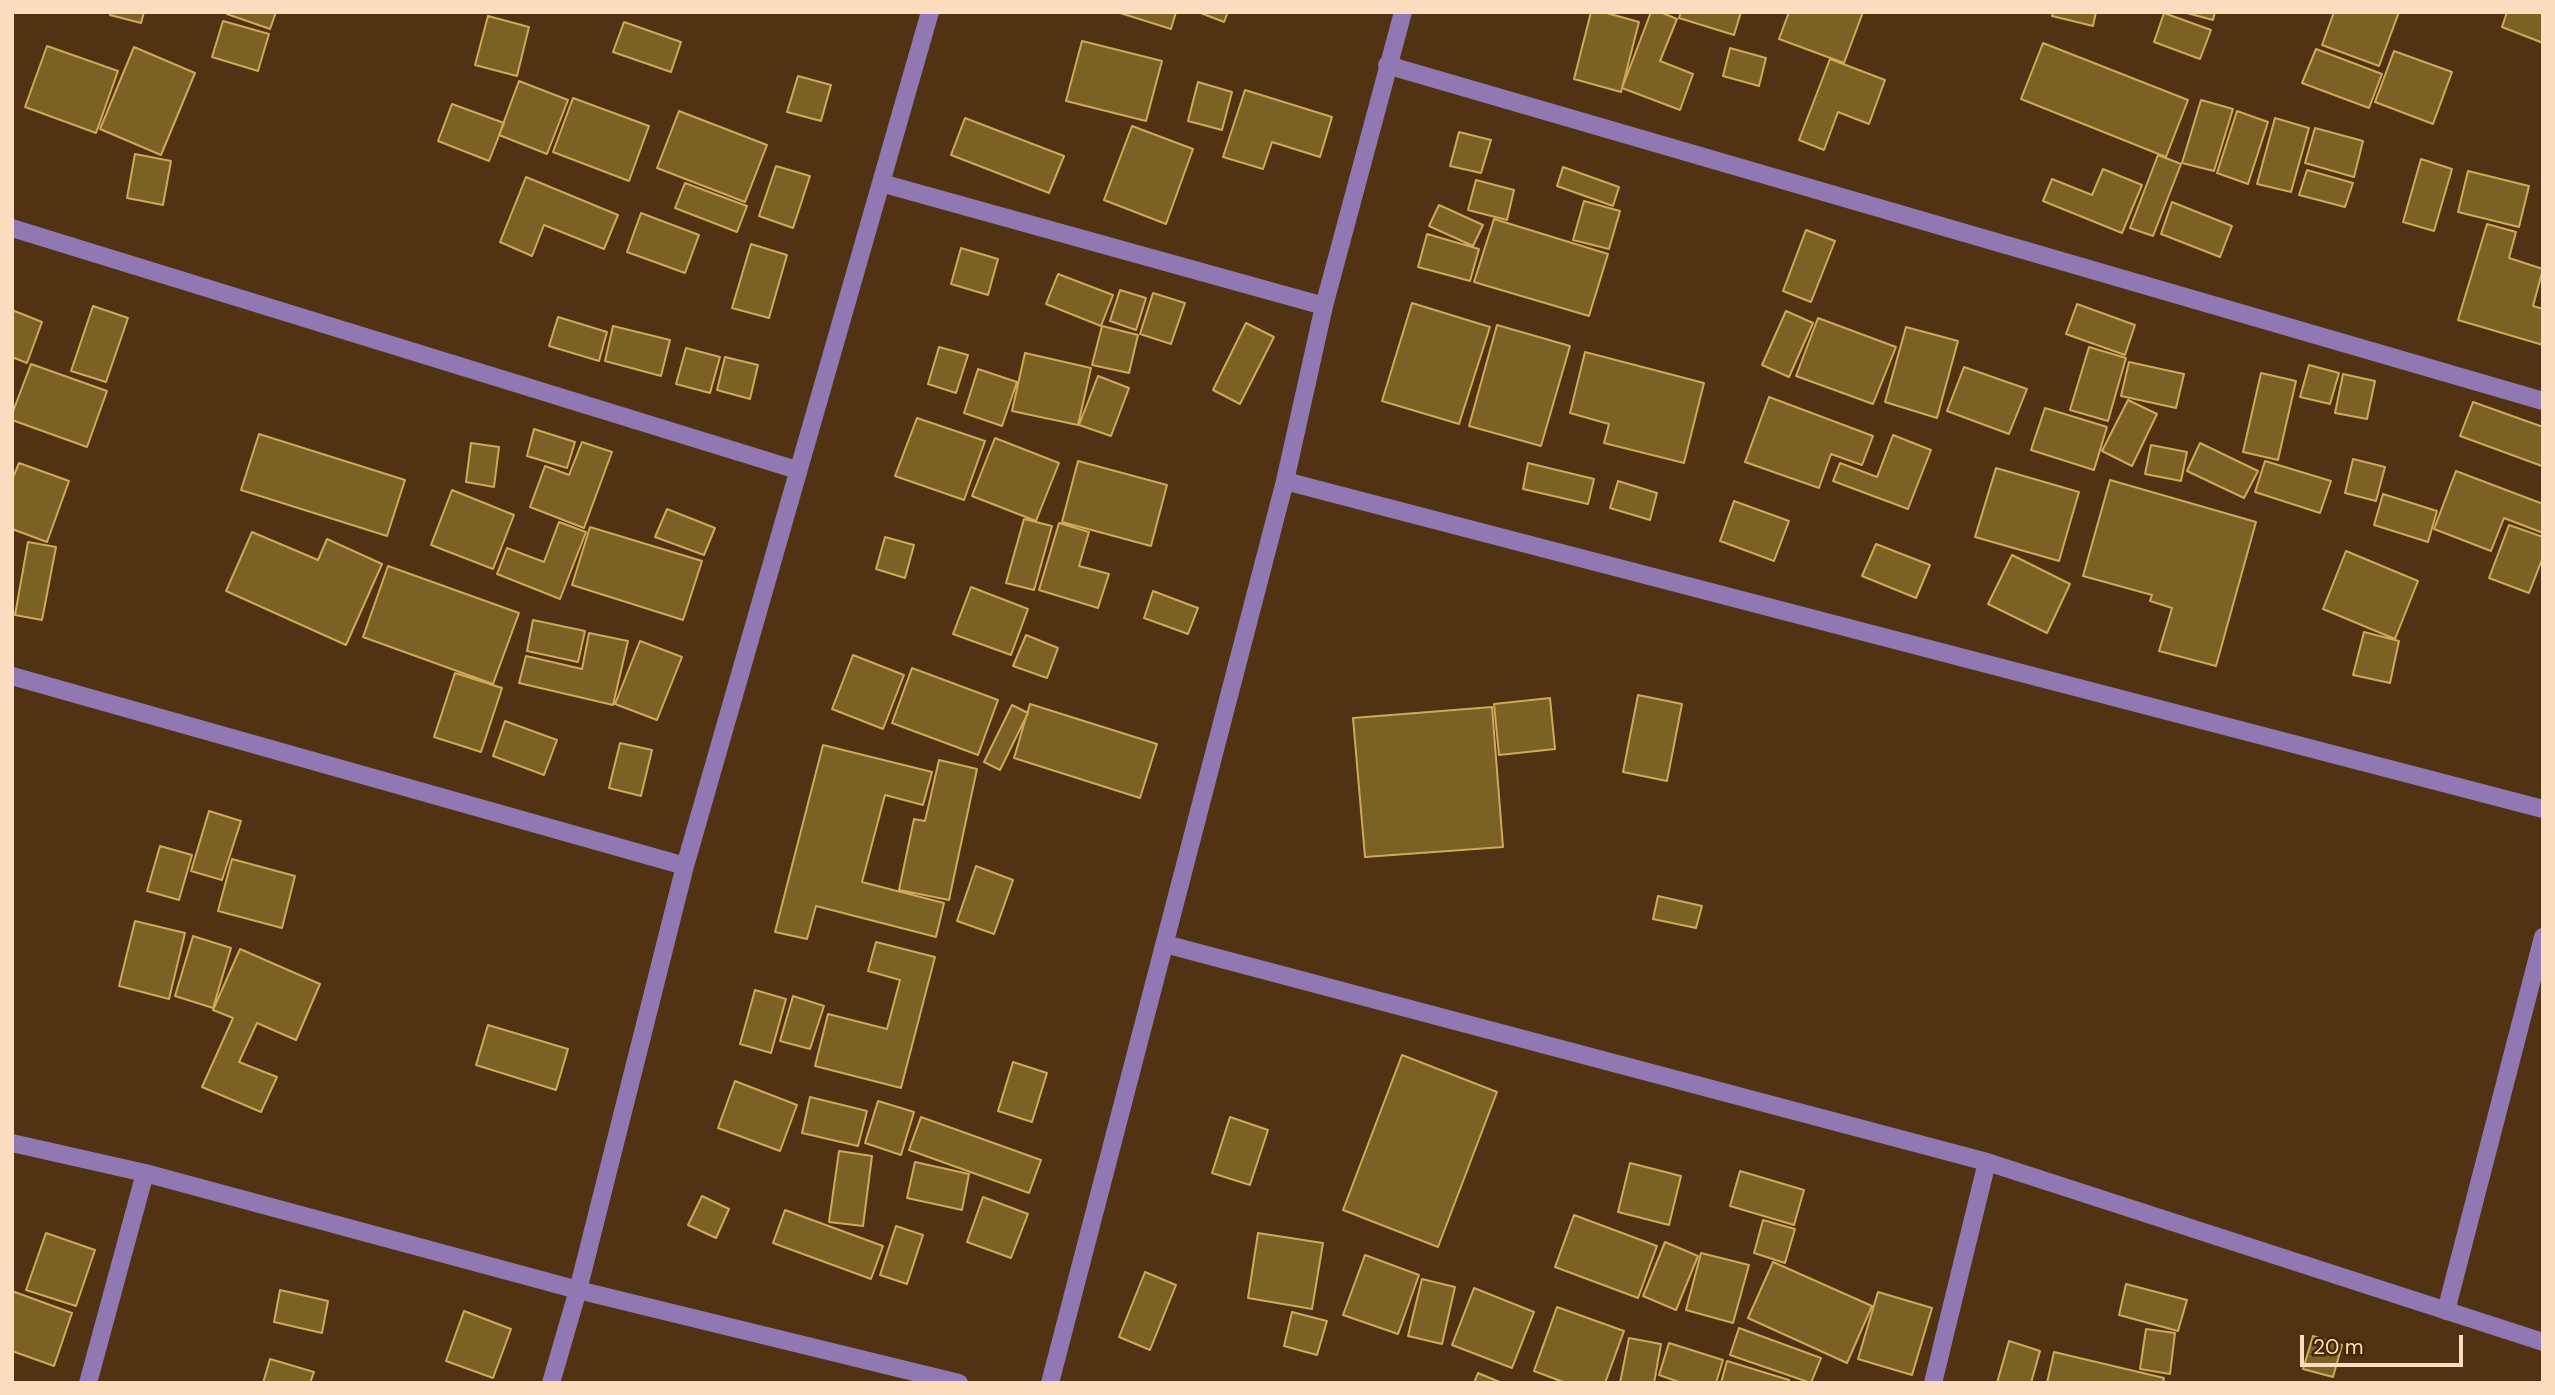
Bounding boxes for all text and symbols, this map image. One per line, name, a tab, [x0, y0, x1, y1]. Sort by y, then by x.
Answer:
scale bar	[2303, 1322, 2466, 1366]
text: 20 m	[2313, 1333, 2364, 1361]

